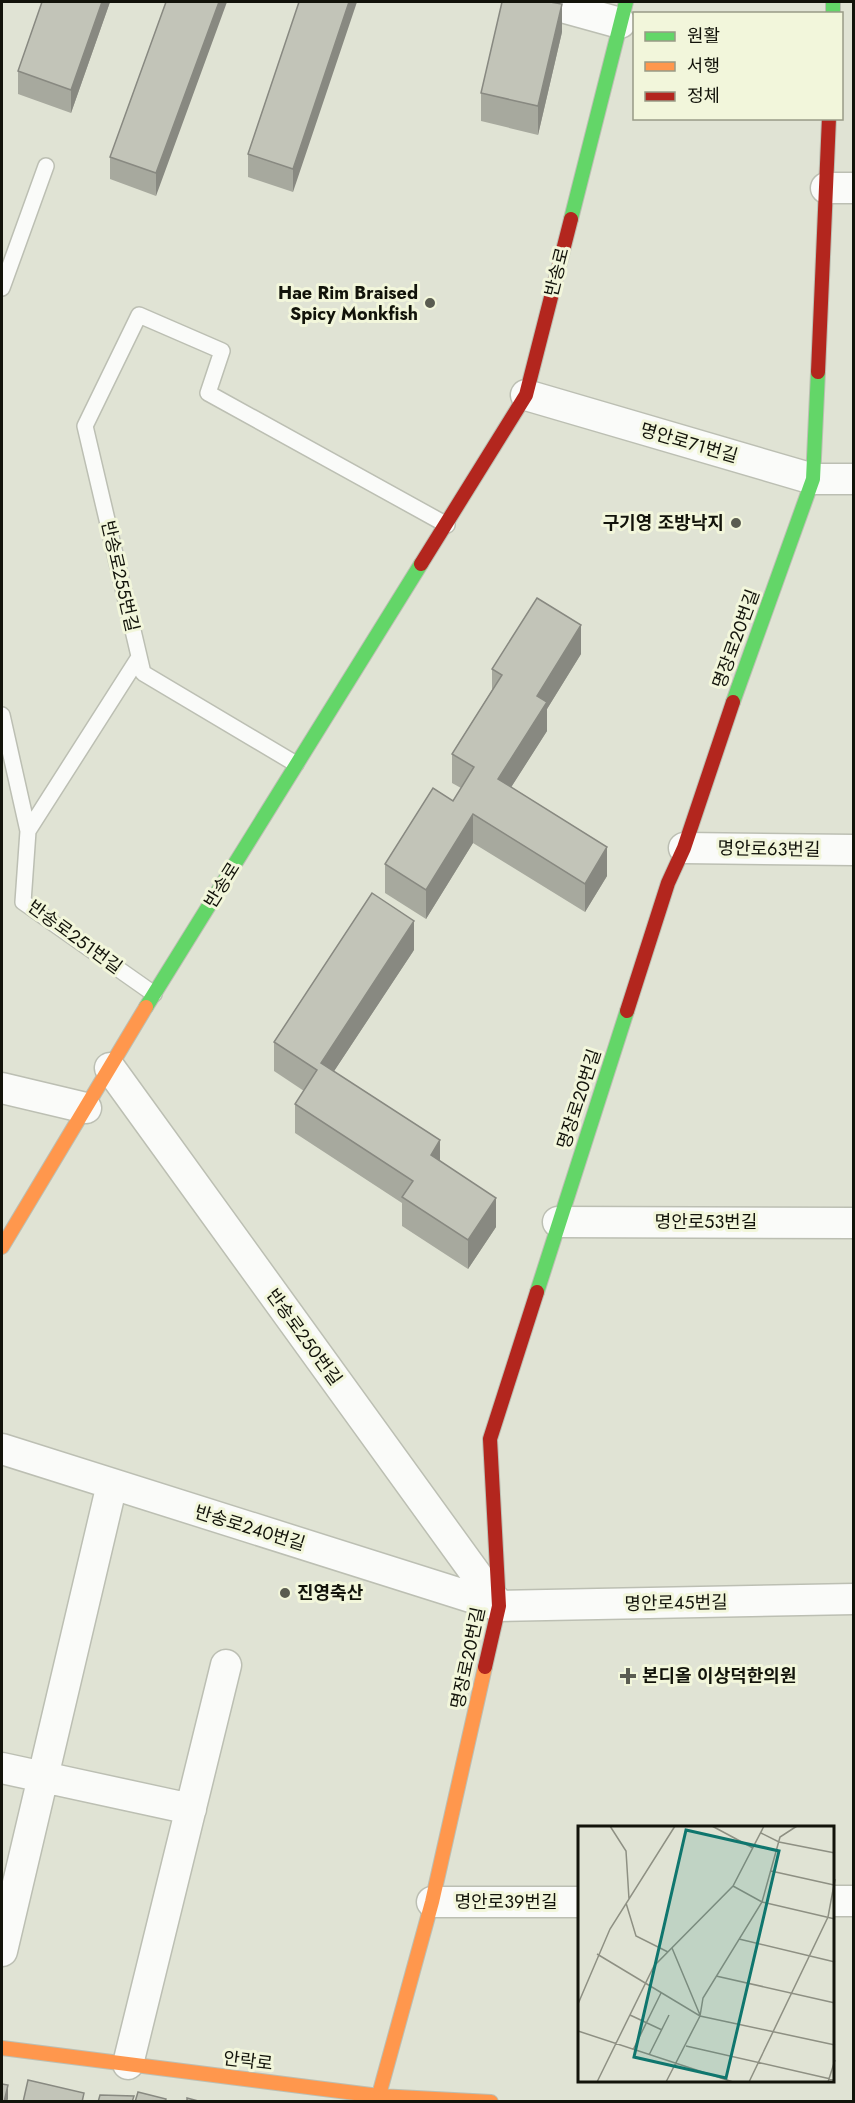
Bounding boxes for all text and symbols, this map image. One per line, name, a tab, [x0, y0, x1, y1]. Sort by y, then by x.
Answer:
legend	[633, 12, 843, 120]
text: 원활	[687, 23, 720, 49]
text: 서행	[687, 53, 720, 79]
text: 정체	[687, 83, 720, 109]
street label: 반송로	[538, 245, 576, 299]
place label: Hae Rim Braised Spicy Monkfish	[278, 280, 418, 327]
marker: Hae Rim Braised Spicy Monkfish	[423, 296, 437, 310]
street label: 명안로71번길	[637, 417, 741, 469]
place label: 구기영 조방낙지	[603, 510, 724, 536]
marker: 구기영 조방낙지	[729, 516, 743, 530]
street label: 반송로255번길	[95, 518, 145, 634]
street label: 명장로20번길	[706, 586, 766, 692]
street label: 명안로63번길	[717, 835, 821, 863]
street label: 반송로	[198, 857, 246, 913]
street label: 반송로251번길	[22, 894, 128, 980]
street label: 명장로20번길	[551, 1046, 607, 1152]
street label: 명안로53번길	[655, 1209, 757, 1235]
street label: 반송로250번길	[260, 1283, 348, 1391]
street label: 반송로240번길	[192, 1499, 308, 1557]
place label: 진영축산	[297, 1580, 364, 1606]
marker: 진영축산	[278, 1586, 292, 1600]
street label: 명안로45번길	[624, 1589, 728, 1617]
street label: 명장로20번길	[444, 1605, 492, 1711]
place label: 본디올 이상덕한의원	[642, 1663, 796, 1689]
marker: 본디올 이상덕한의원	[619, 1667, 637, 1685]
inset map	[578, 1826, 834, 2082]
street label: 명안로39번길	[455, 1889, 558, 1915]
street label: 안락로	[222, 2045, 274, 2077]

